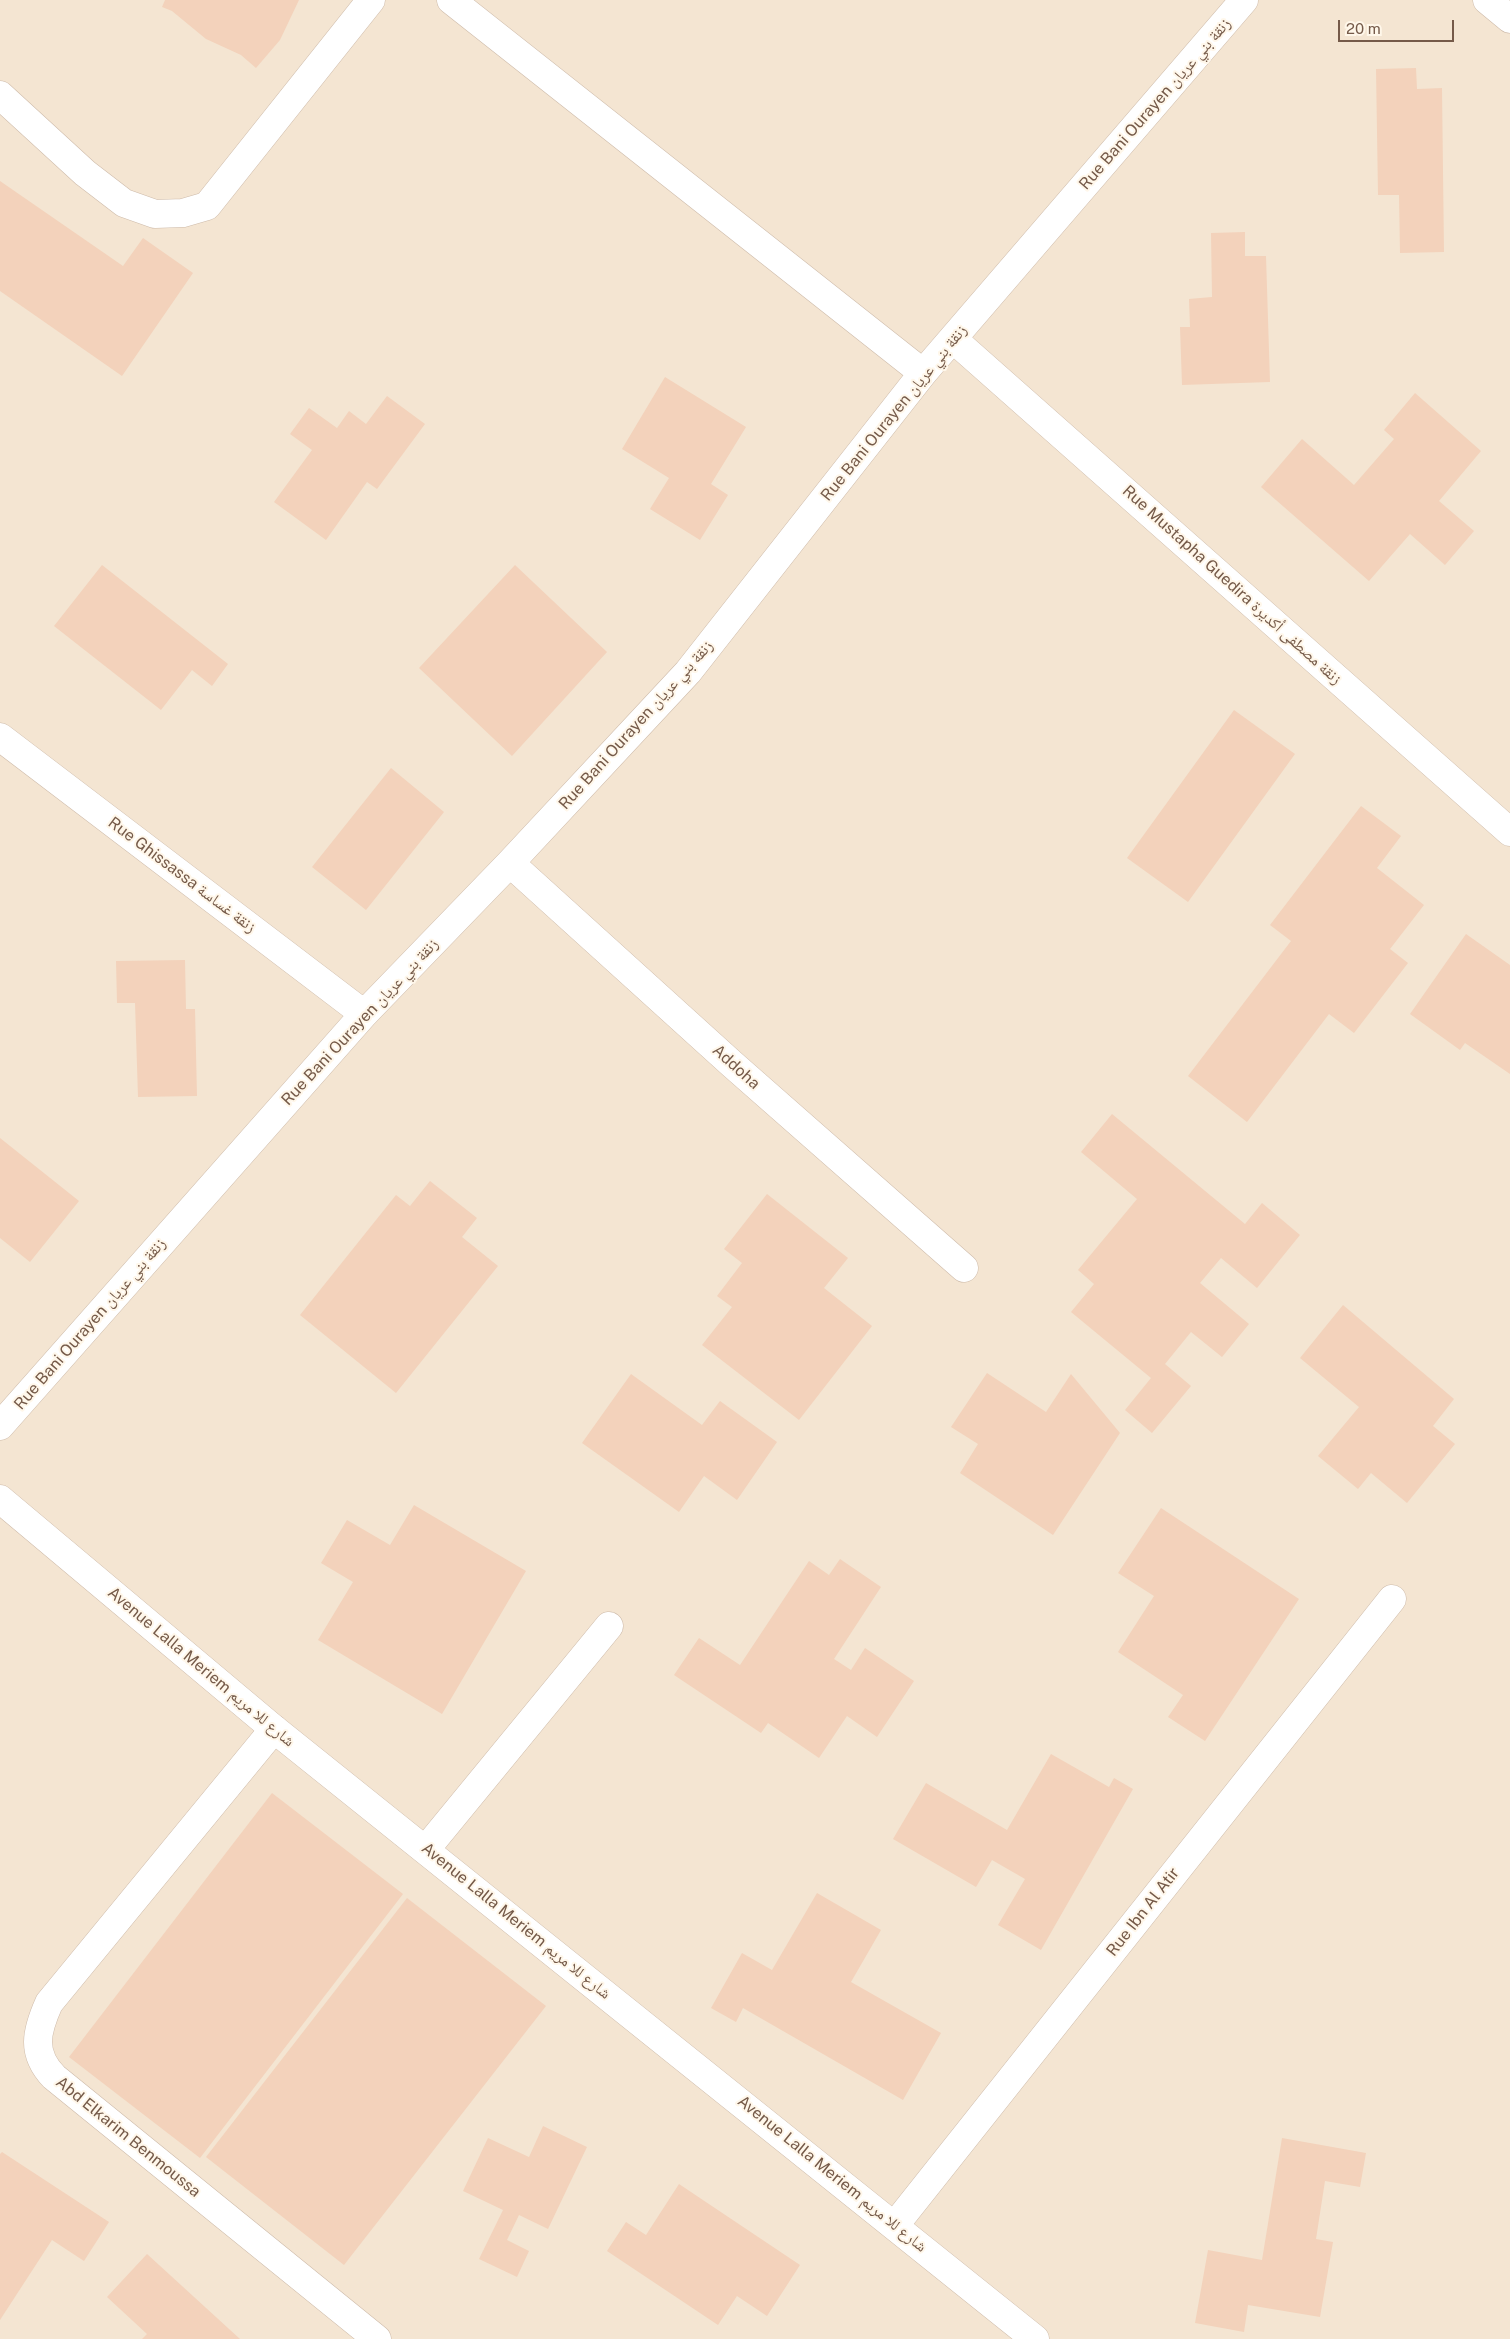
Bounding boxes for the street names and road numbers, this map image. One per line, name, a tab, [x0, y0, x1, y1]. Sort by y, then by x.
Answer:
street label: Rue Bani Ourayen زنقة بني عريان	[1075, 14, 1235, 194]
street label: Rue Bani Ourayen زنقة بني عريان	[817, 321, 971, 505]
street label: Rue Mustapha Guedira زنقة مصطفى أكديرة	[1118, 481, 1346, 689]
street label: Rue Bani Ourayen زنقة بني عريان	[555, 636, 717, 814]
street label: Rue Ghissassa زنقة غساسة	[104, 813, 260, 937]
street label: Rue Bani Ourayen زنقة بني عريان	[278, 935, 442, 1109]
street label: Addoha	[708, 1041, 764, 1093]
street label: Rue Bani Ourayen زنقة بني عريان	[10, 1234, 170, 1414]
street label: Avenue Lalla Meriem شارع للا مريم	[104, 1583, 298, 1751]
street label: Avenue Lalla Meriem شارع للا مريم	[417, 1839, 615, 2003]
street label: Rue Ibn Al Atir	[1102, 1864, 1184, 1960]
street label: Abd Elkarim Benmoussa	[52, 2073, 204, 2201]
street label: Avenue Lalla Meriem شارع للا مريم	[733, 2092, 931, 2256]

